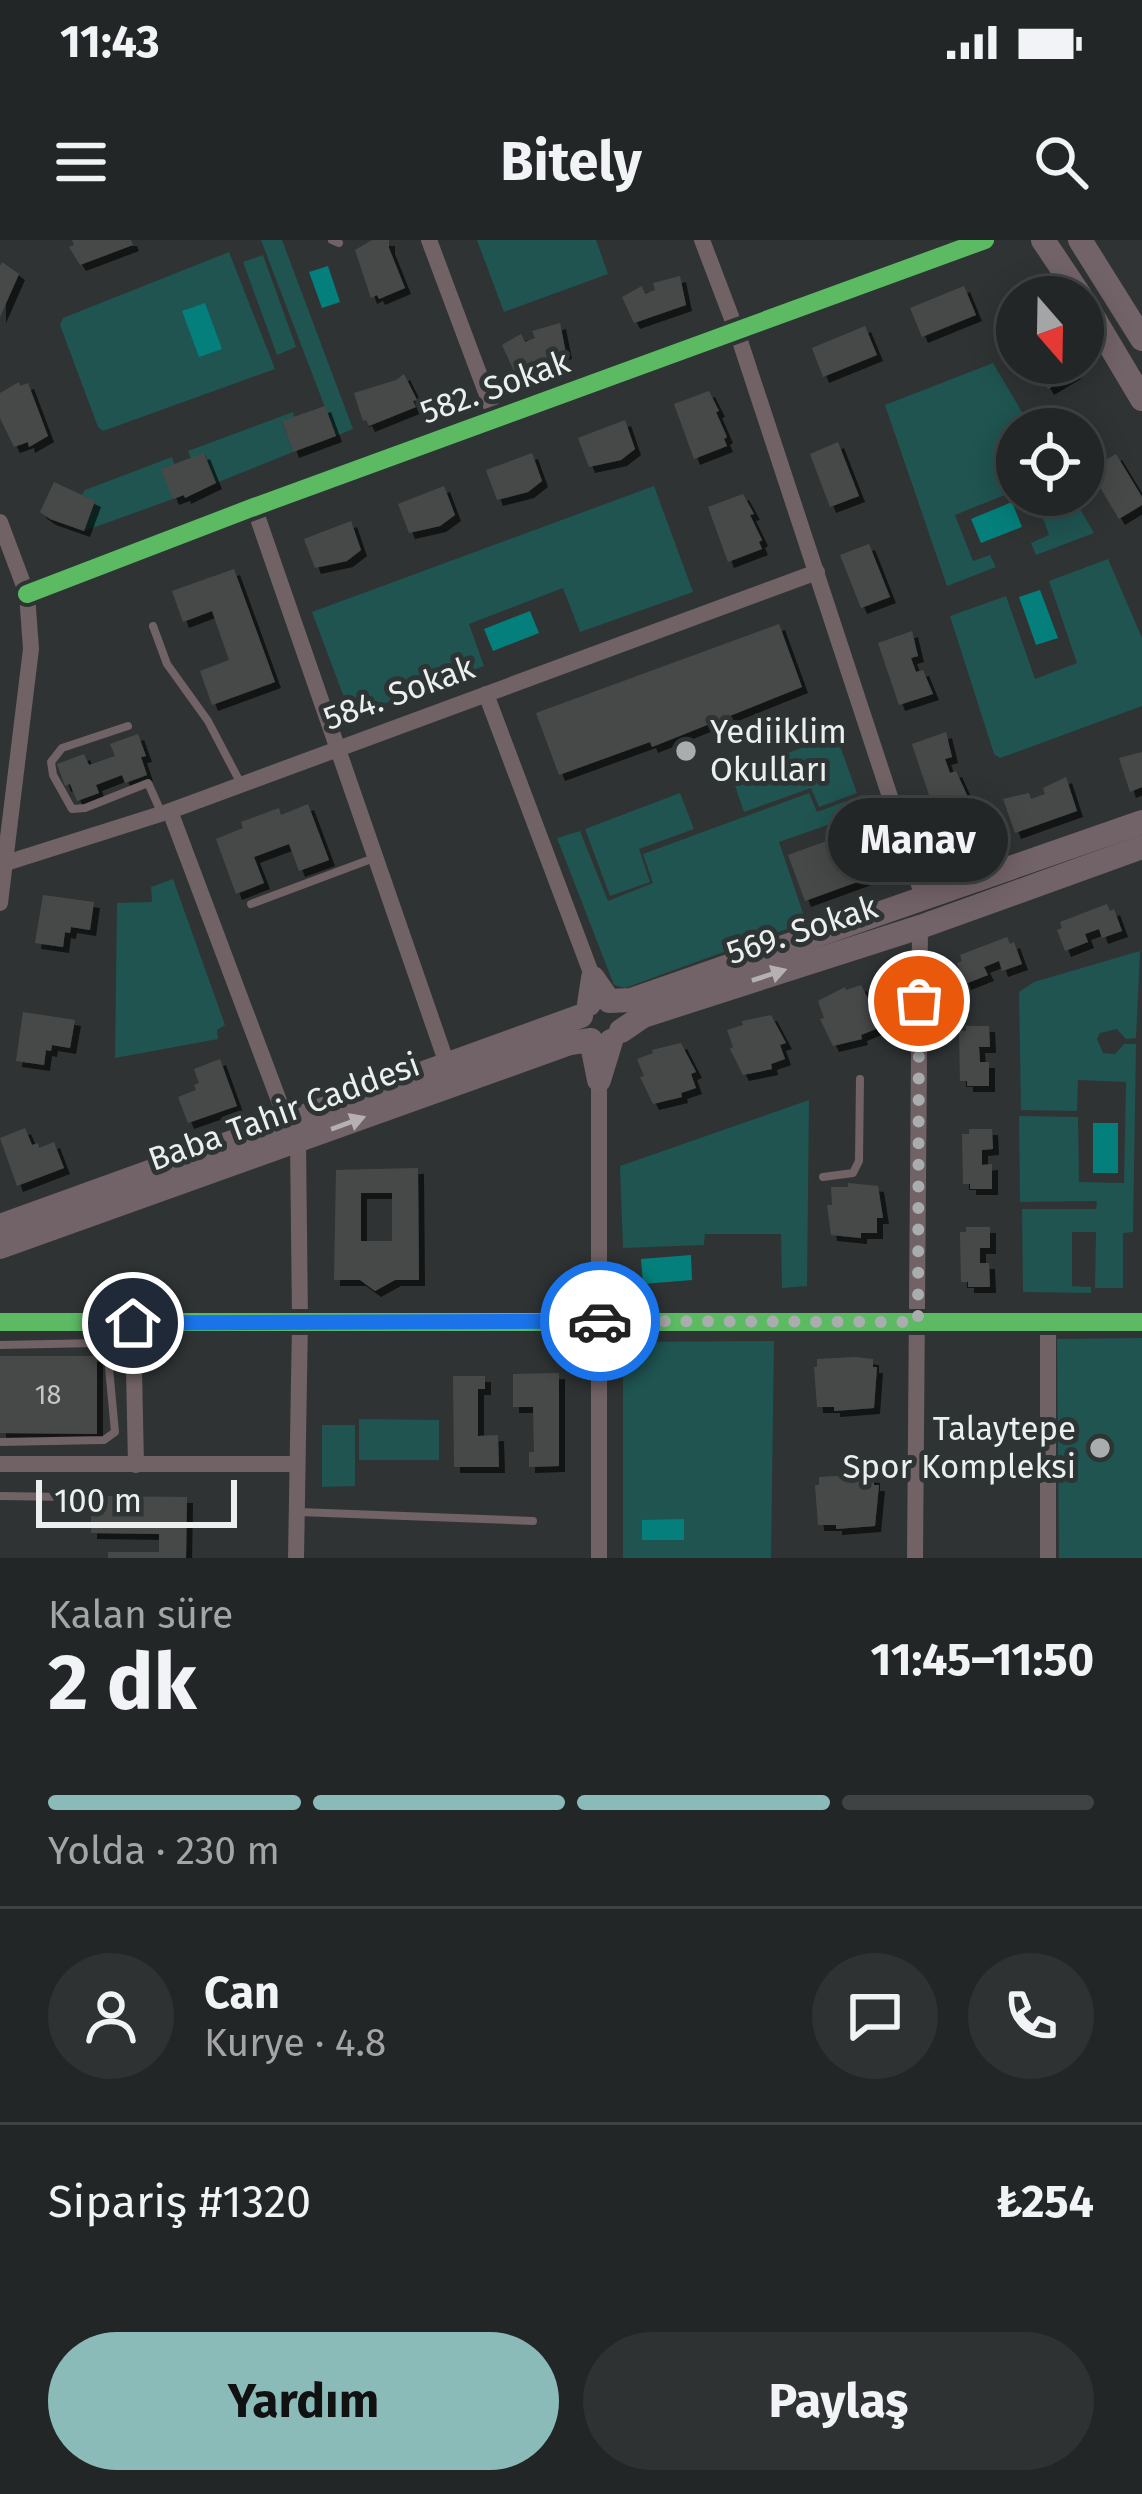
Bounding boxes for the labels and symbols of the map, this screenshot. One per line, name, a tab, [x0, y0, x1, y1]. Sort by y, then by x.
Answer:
north arrow	[996, 276, 1104, 384]
street label: 582. Sokak	[415, 342, 575, 432]
street label: 584. Sokak	[318, 647, 480, 739]
place label: Yediiklim Okulları	[710, 712, 847, 790]
marker: Yediiklim Okulları	[673, 738, 699, 764]
callout: Manav	[829, 797, 1009, 881]
street label: 569. Sokak	[722, 887, 883, 973]
pin	[868, 950, 970, 1052]
one-way arrow	[751, 965, 788, 984]
street label: Baba Tahir Caddesi	[143, 1044, 425, 1180]
one-way arrow	[330, 1113, 366, 1131]
courier	[540, 1261, 660, 1381]
pin	[82, 1272, 184, 1374]
house number: 18	[35, 1379, 61, 1411]
place label: Talaytepe Spor Kompleksi	[843, 1409, 1076, 1487]
marker: Talaytepe Spor Kompleksi	[1087, 1435, 1113, 1461]
scale bar	[36, 1474, 237, 1527]

